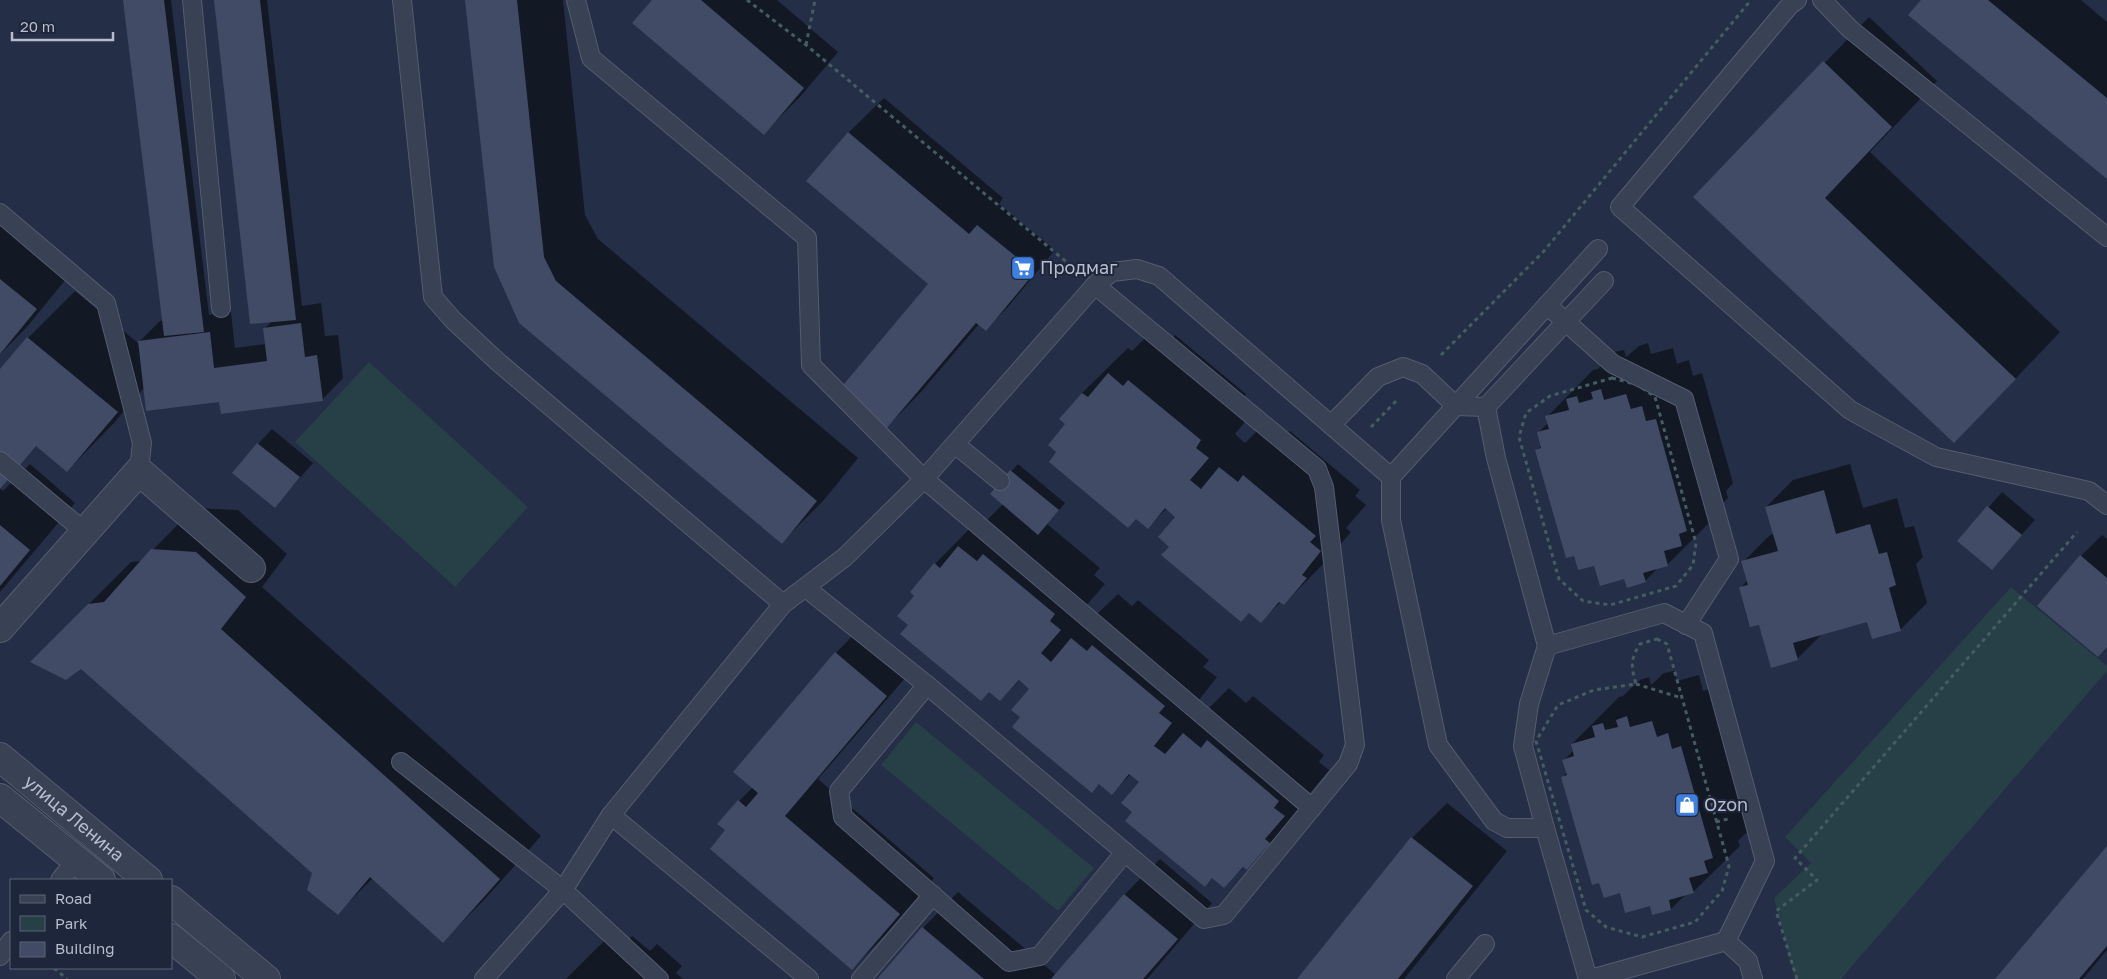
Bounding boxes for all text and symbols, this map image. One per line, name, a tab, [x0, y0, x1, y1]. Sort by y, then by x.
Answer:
scale bar	[12, 10, 114, 42]
text: 20 m	[20, 17, 55, 35]
supermarket icon: Продмаг	[1010, 255, 1036, 281]
place label: Продмаг	[1040, 256, 1118, 278]
street label: улица Ленина	[20, 770, 129, 866]
shop icon: Ozon	[1674, 792, 1700, 818]
place label: Ozon	[1704, 793, 1748, 815]
legend	[10, 879, 172, 969]
text: Road	[55, 889, 92, 907]
text: Park	[55, 914, 88, 932]
text: Building	[55, 939, 115, 957]

